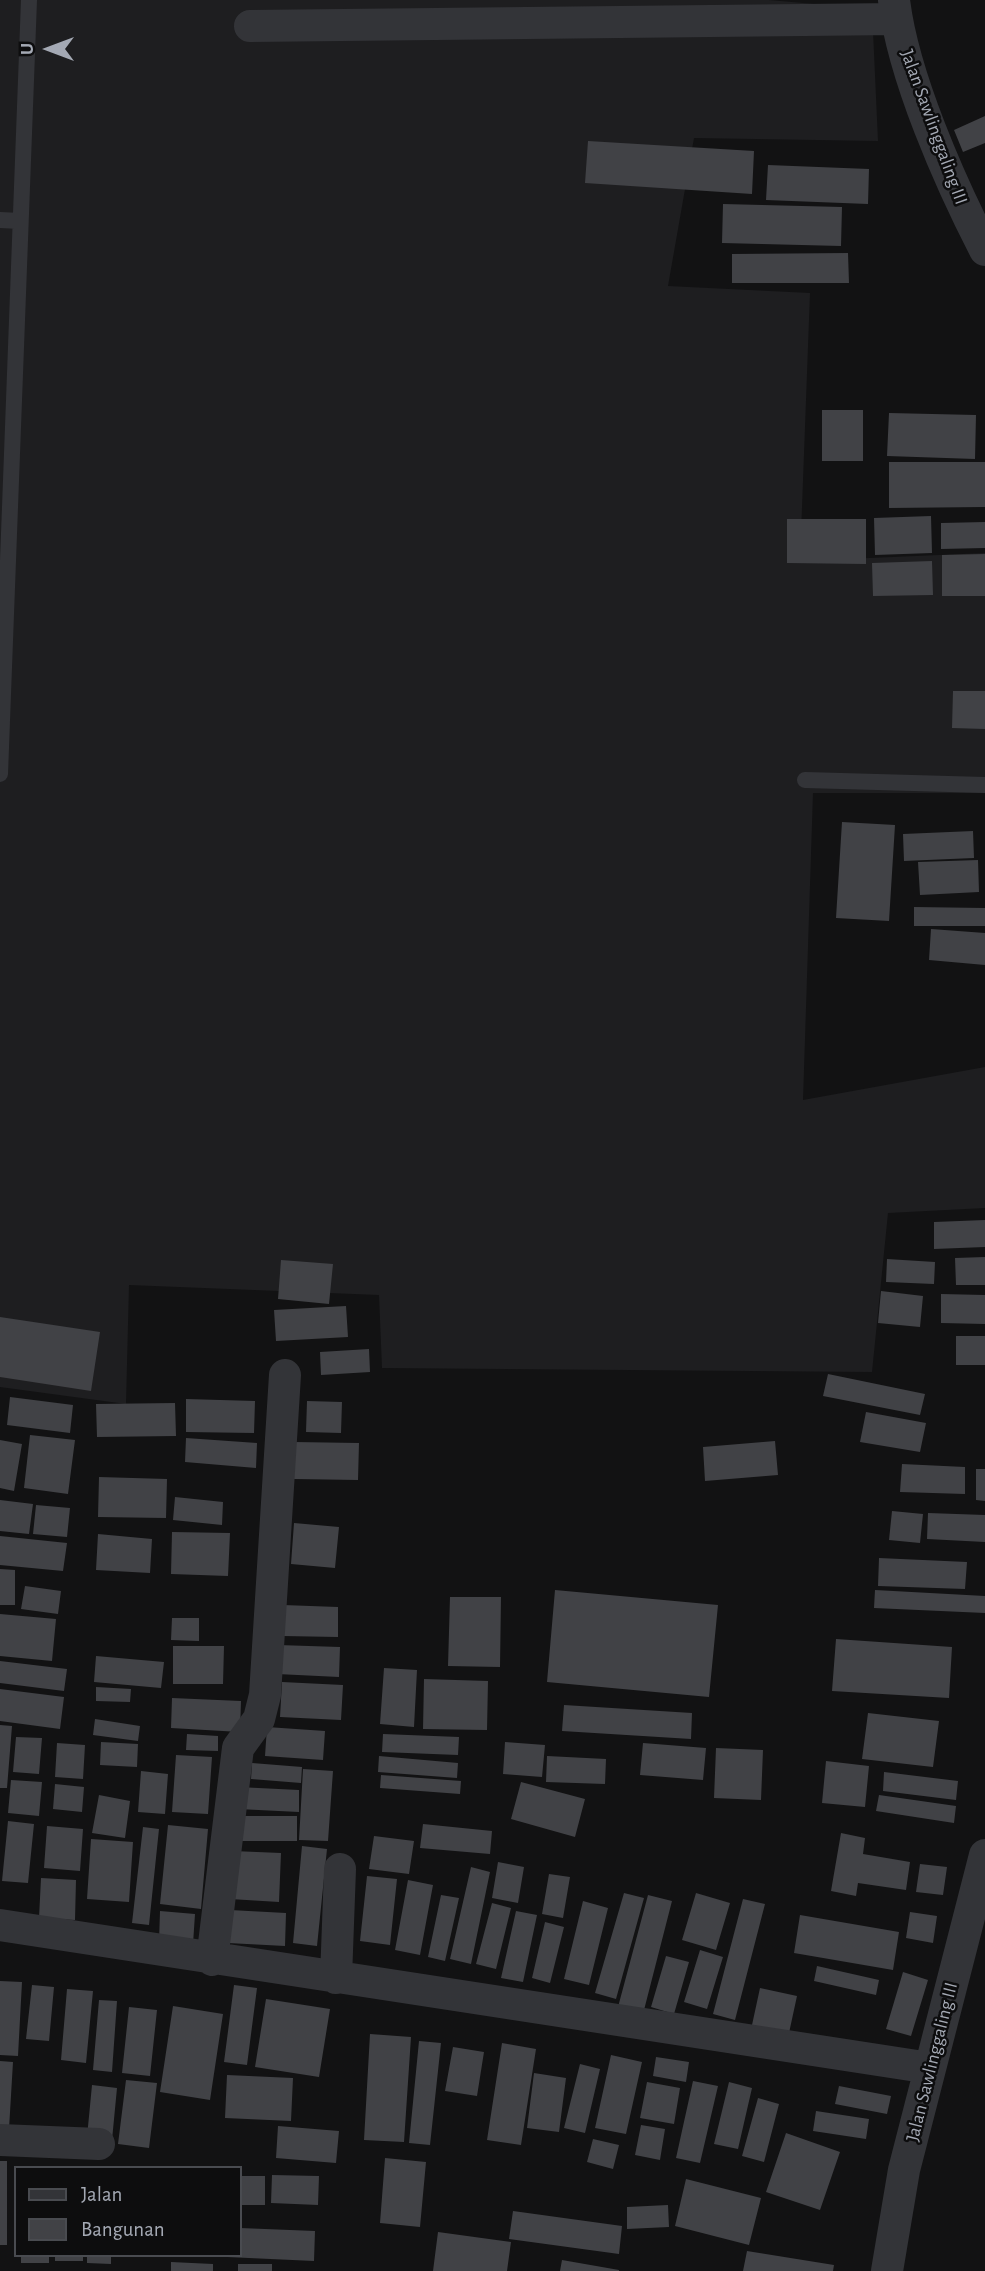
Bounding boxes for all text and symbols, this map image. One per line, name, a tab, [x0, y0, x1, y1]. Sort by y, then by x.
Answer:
north arrow	[14, 14, 84, 84]
text: U	[18, 43, 37, 55]
street label: Jalan Sawlinggaling III	[895, 46, 973, 208]
street label: Jalan Sawlinggaling III	[901, 1980, 963, 2144]
legend	[14, 2166, 242, 2257]
text: Jalan	[81, 2184, 122, 2205]
text: Bangunan	[81, 2219, 165, 2240]

